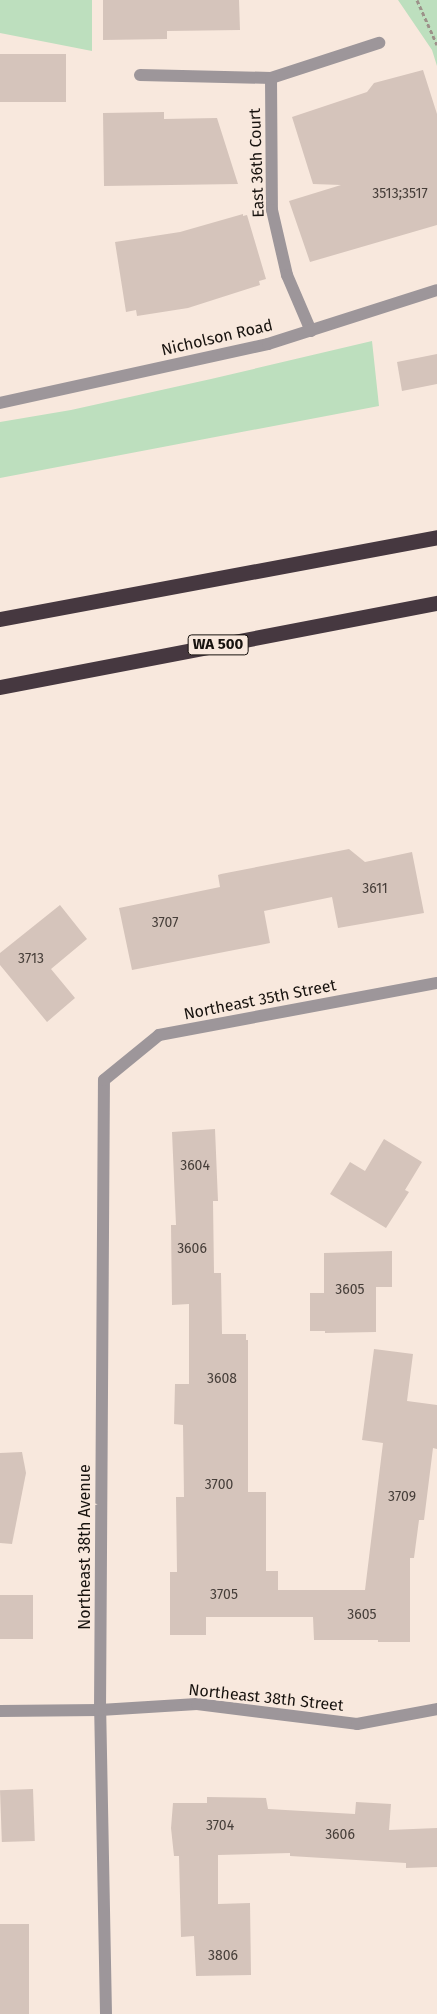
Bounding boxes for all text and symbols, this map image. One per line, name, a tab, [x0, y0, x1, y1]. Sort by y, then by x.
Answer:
street label: East 36th Court	[245, 108, 269, 218]
house number: 3513;3517	[372, 186, 428, 202]
street label: Nicholson Road	[159, 316, 275, 360]
road number: WA 500	[187, 632, 249, 658]
house number: 3611	[362, 881, 388, 897]
house number: 3707	[152, 915, 178, 931]
house number: 3713	[18, 951, 44, 967]
street label: Northeast 35th Street	[182, 976, 338, 1024]
house number: 3604	[180, 1158, 210, 1174]
house number: 3606	[177, 1241, 207, 1257]
house number: 3605	[335, 1282, 365, 1298]
house number: 3608	[207, 1371, 237, 1387]
street label: Northeast 38th Avenue	[75, 1464, 95, 1630]
house number: 3700	[205, 1477, 233, 1493]
house number: 3709	[388, 1489, 416, 1505]
house number: 3705	[210, 1587, 238, 1603]
house number: 3605	[347, 1607, 377, 1623]
street label: Northeast 38th Street	[188, 1680, 344, 1716]
house number: 3704	[206, 1818, 234, 1834]
house number: 3606	[325, 1827, 355, 1843]
house number: 3806	[208, 1948, 238, 1964]

